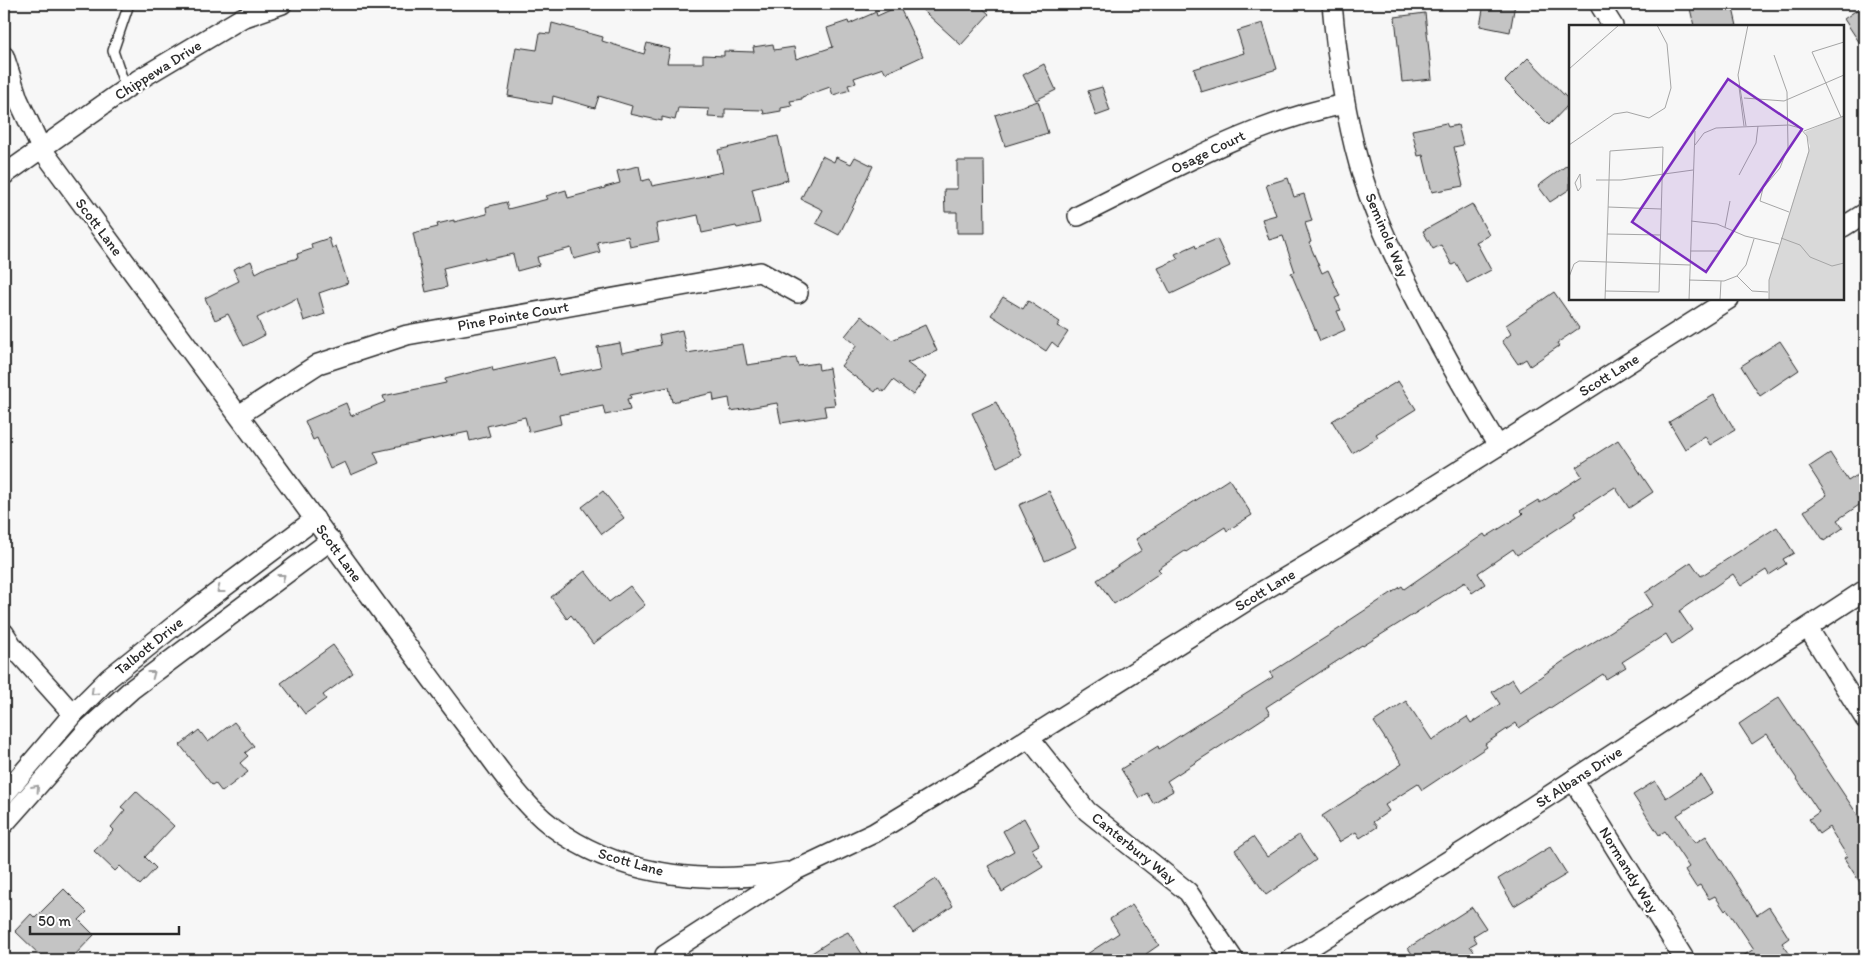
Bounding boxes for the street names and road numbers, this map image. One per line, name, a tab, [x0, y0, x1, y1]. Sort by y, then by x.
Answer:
street label: Chippewa Drive	[111, 36, 205, 104]
street label: Osage Court	[1168, 126, 1249, 178]
street label: Seminole Way	[1361, 190, 1413, 280]
street label: Scott Lane	[72, 195, 126, 259]
street label: Pine Pointe Court	[456, 297, 570, 335]
street label: Scott Lane	[1576, 350, 1642, 400]
street label: Scott Lane	[312, 520, 366, 586]
street label: Scott Lane	[1231, 565, 1299, 615]
street label: Talbott Drive	[111, 613, 187, 679]
street label: St Albans Drive	[1532, 742, 1626, 812]
street label: Canterbury Way	[1088, 808, 1180, 888]
street label: Normandy Way	[1595, 824, 1663, 916]
street label: Scott Lane	[596, 844, 666, 880]

